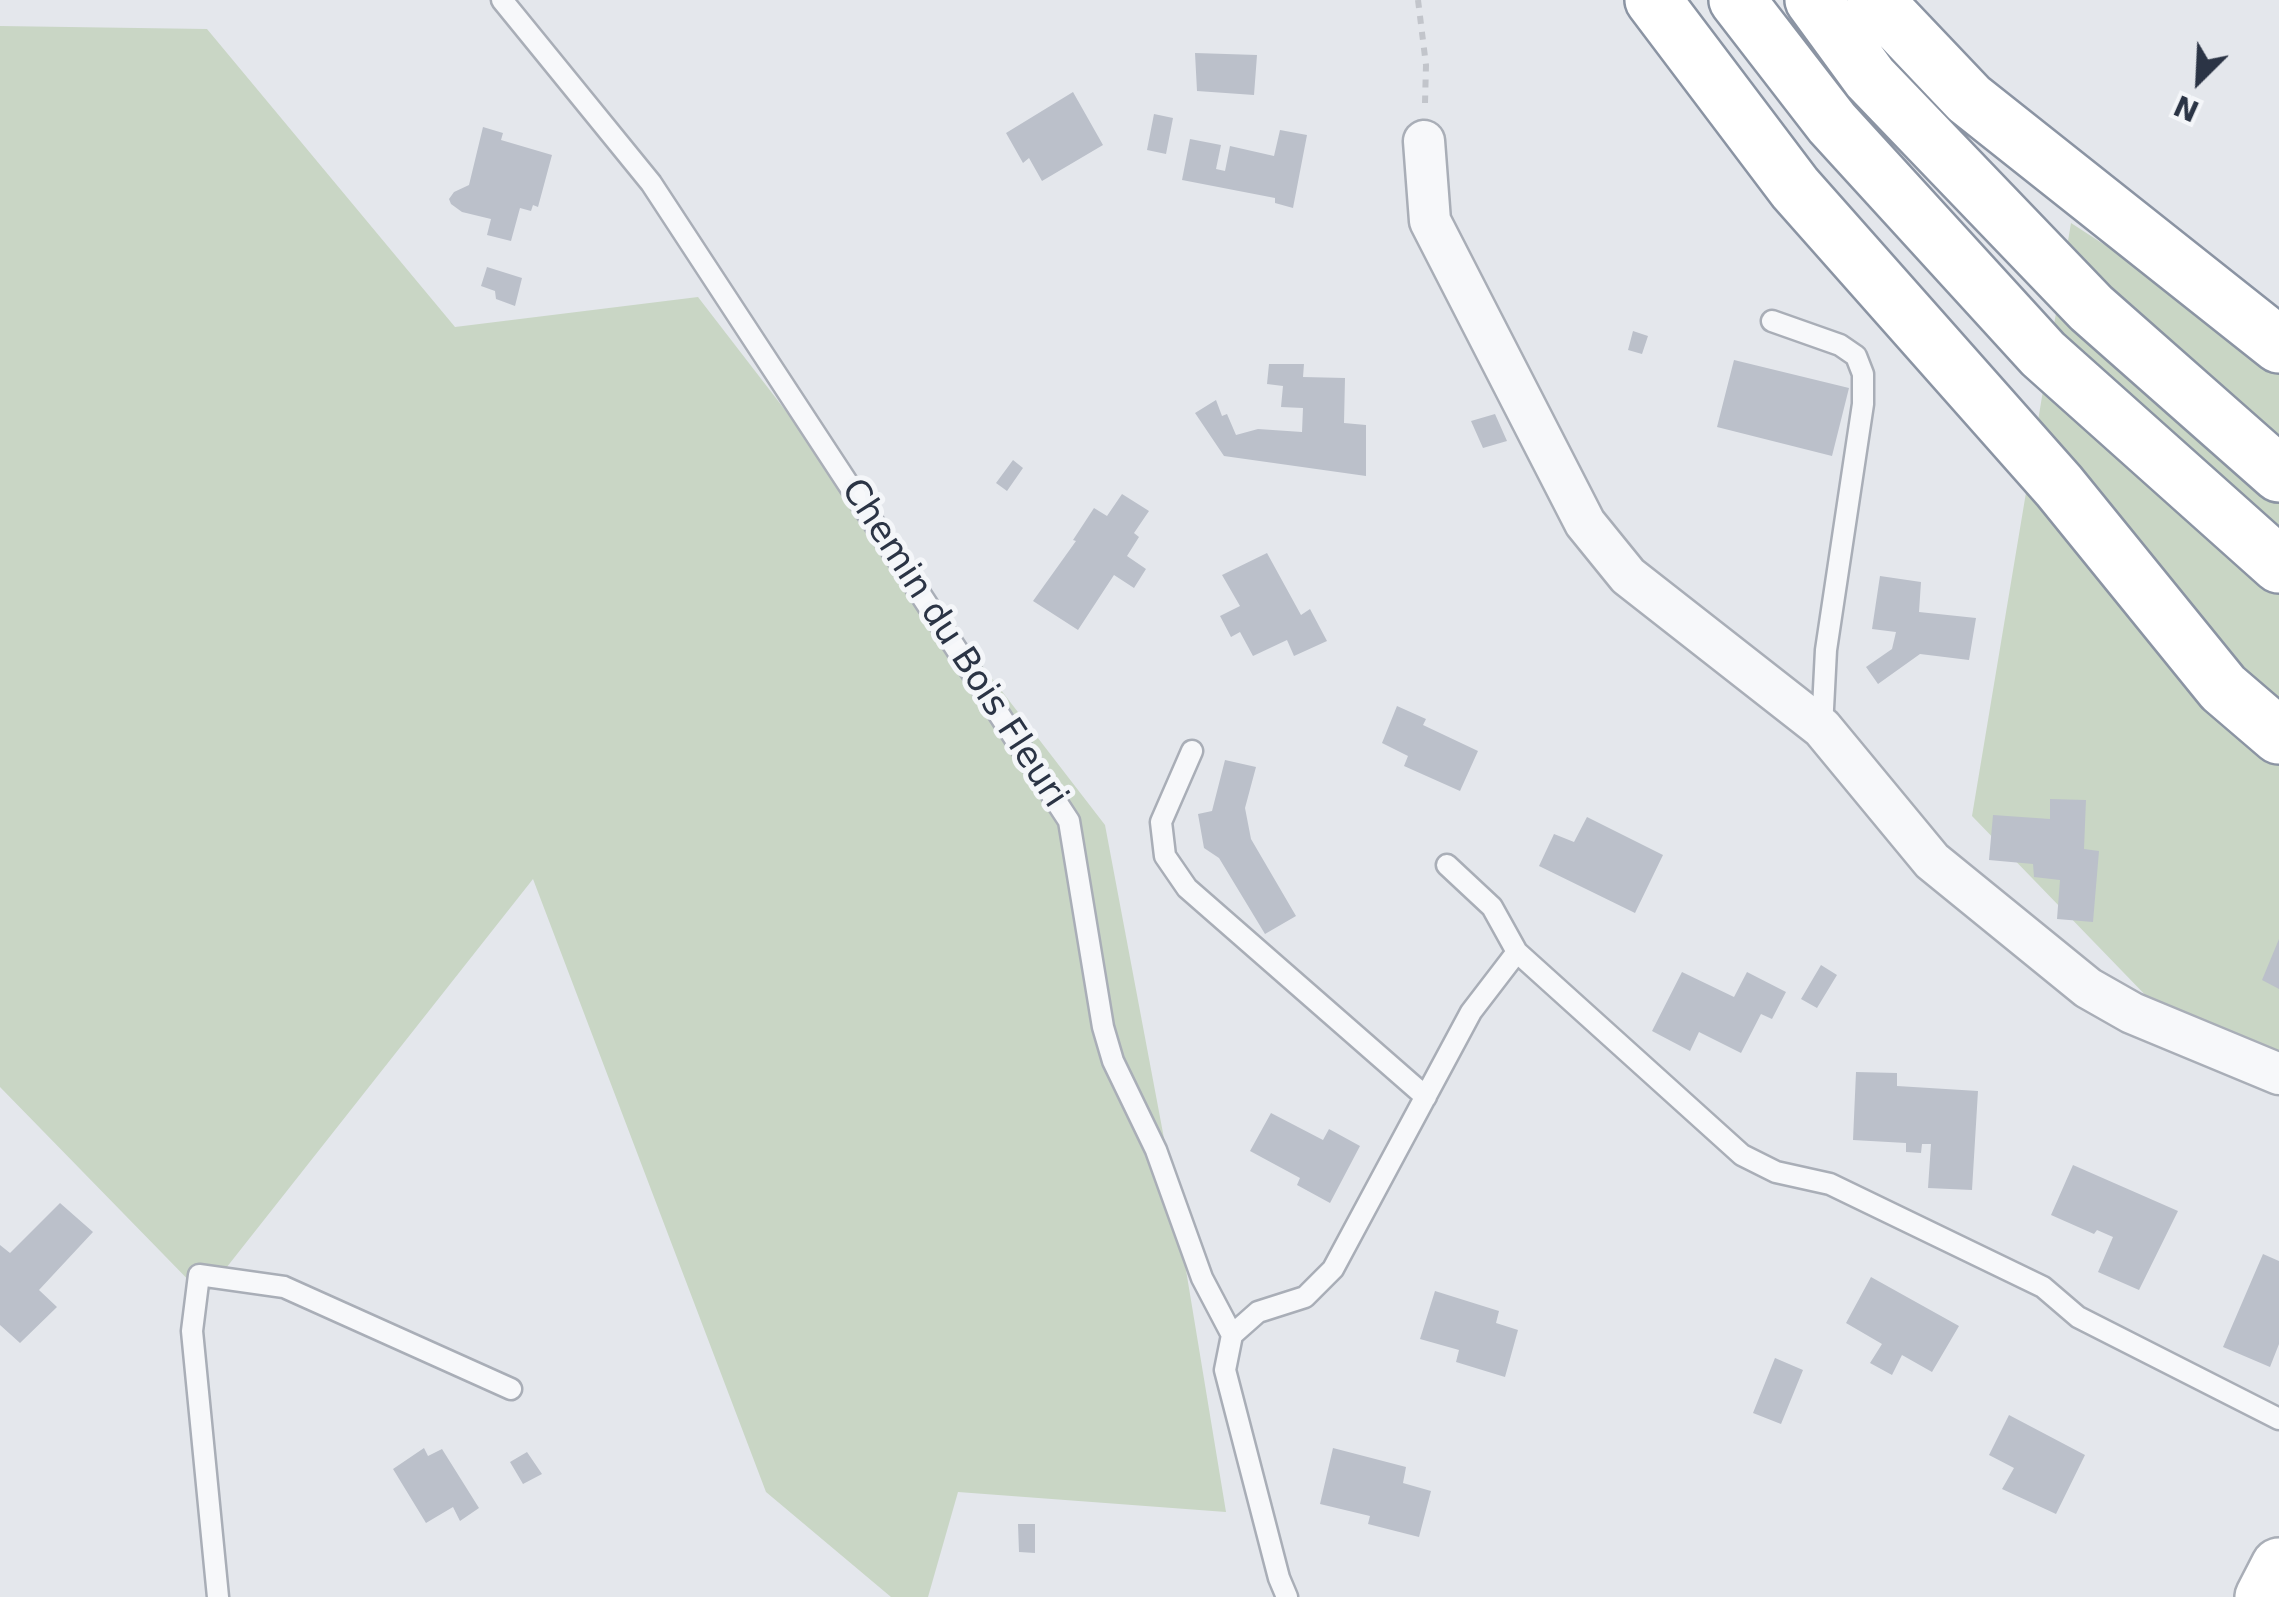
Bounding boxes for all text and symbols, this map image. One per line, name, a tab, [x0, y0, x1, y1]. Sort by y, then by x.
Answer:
north arrow	[2149, 30, 2249, 130]
text: N	[2169, 88, 2204, 128]
street label: Chemin du Bois Fleuri	[831, 472, 1075, 816]

